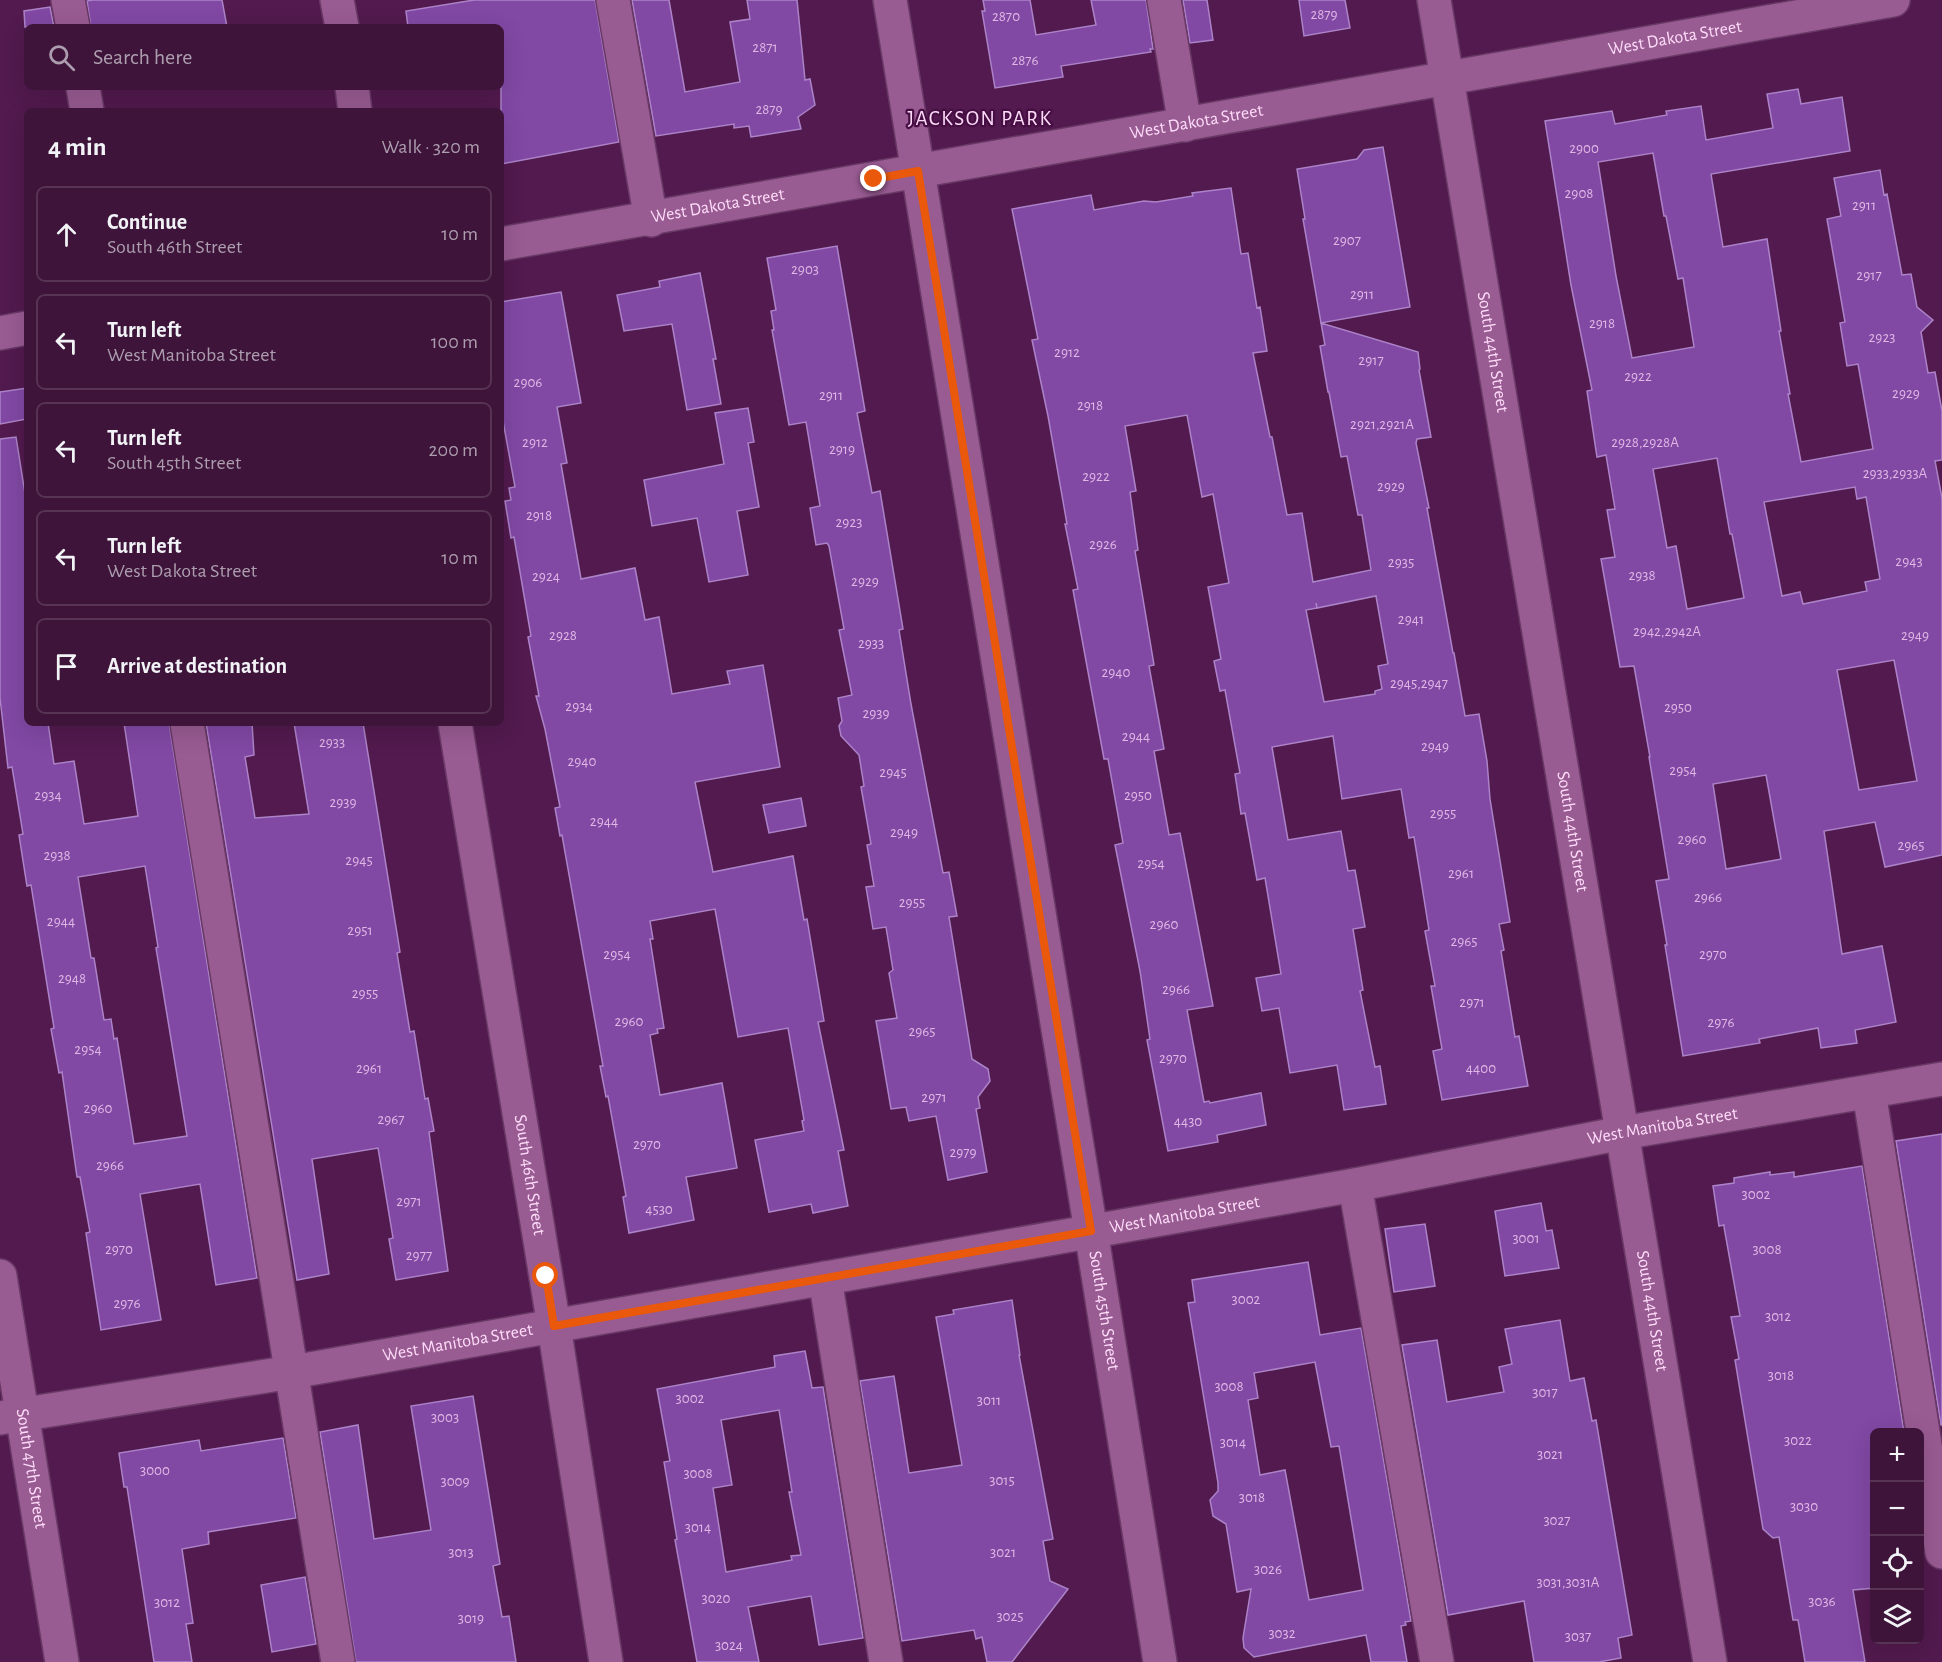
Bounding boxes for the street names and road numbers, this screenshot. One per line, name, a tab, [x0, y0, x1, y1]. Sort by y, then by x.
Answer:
street label: West Dakota Street	[1607, 18, 1744, 59]
street label: West Dakota Street	[1128, 102, 1265, 143]
street label: West Dakota Street	[650, 185, 786, 227]
street label: South 44th Street	[1474, 290, 1511, 414]
street label: South 44th Street	[1553, 770, 1591, 894]
street label: West Manitoba Street	[1586, 1105, 1739, 1149]
street label: South 46th Street	[510, 1113, 548, 1237]
street label: West Manitoba Street	[1108, 1193, 1261, 1237]
street label: South 44th Street	[1633, 1249, 1671, 1373]
street label: South 45th Street	[1085, 1250, 1122, 1372]
street label: West Manitoba Street	[381, 1321, 535, 1365]
street label: South 47th Street	[12, 1407, 49, 1530]

